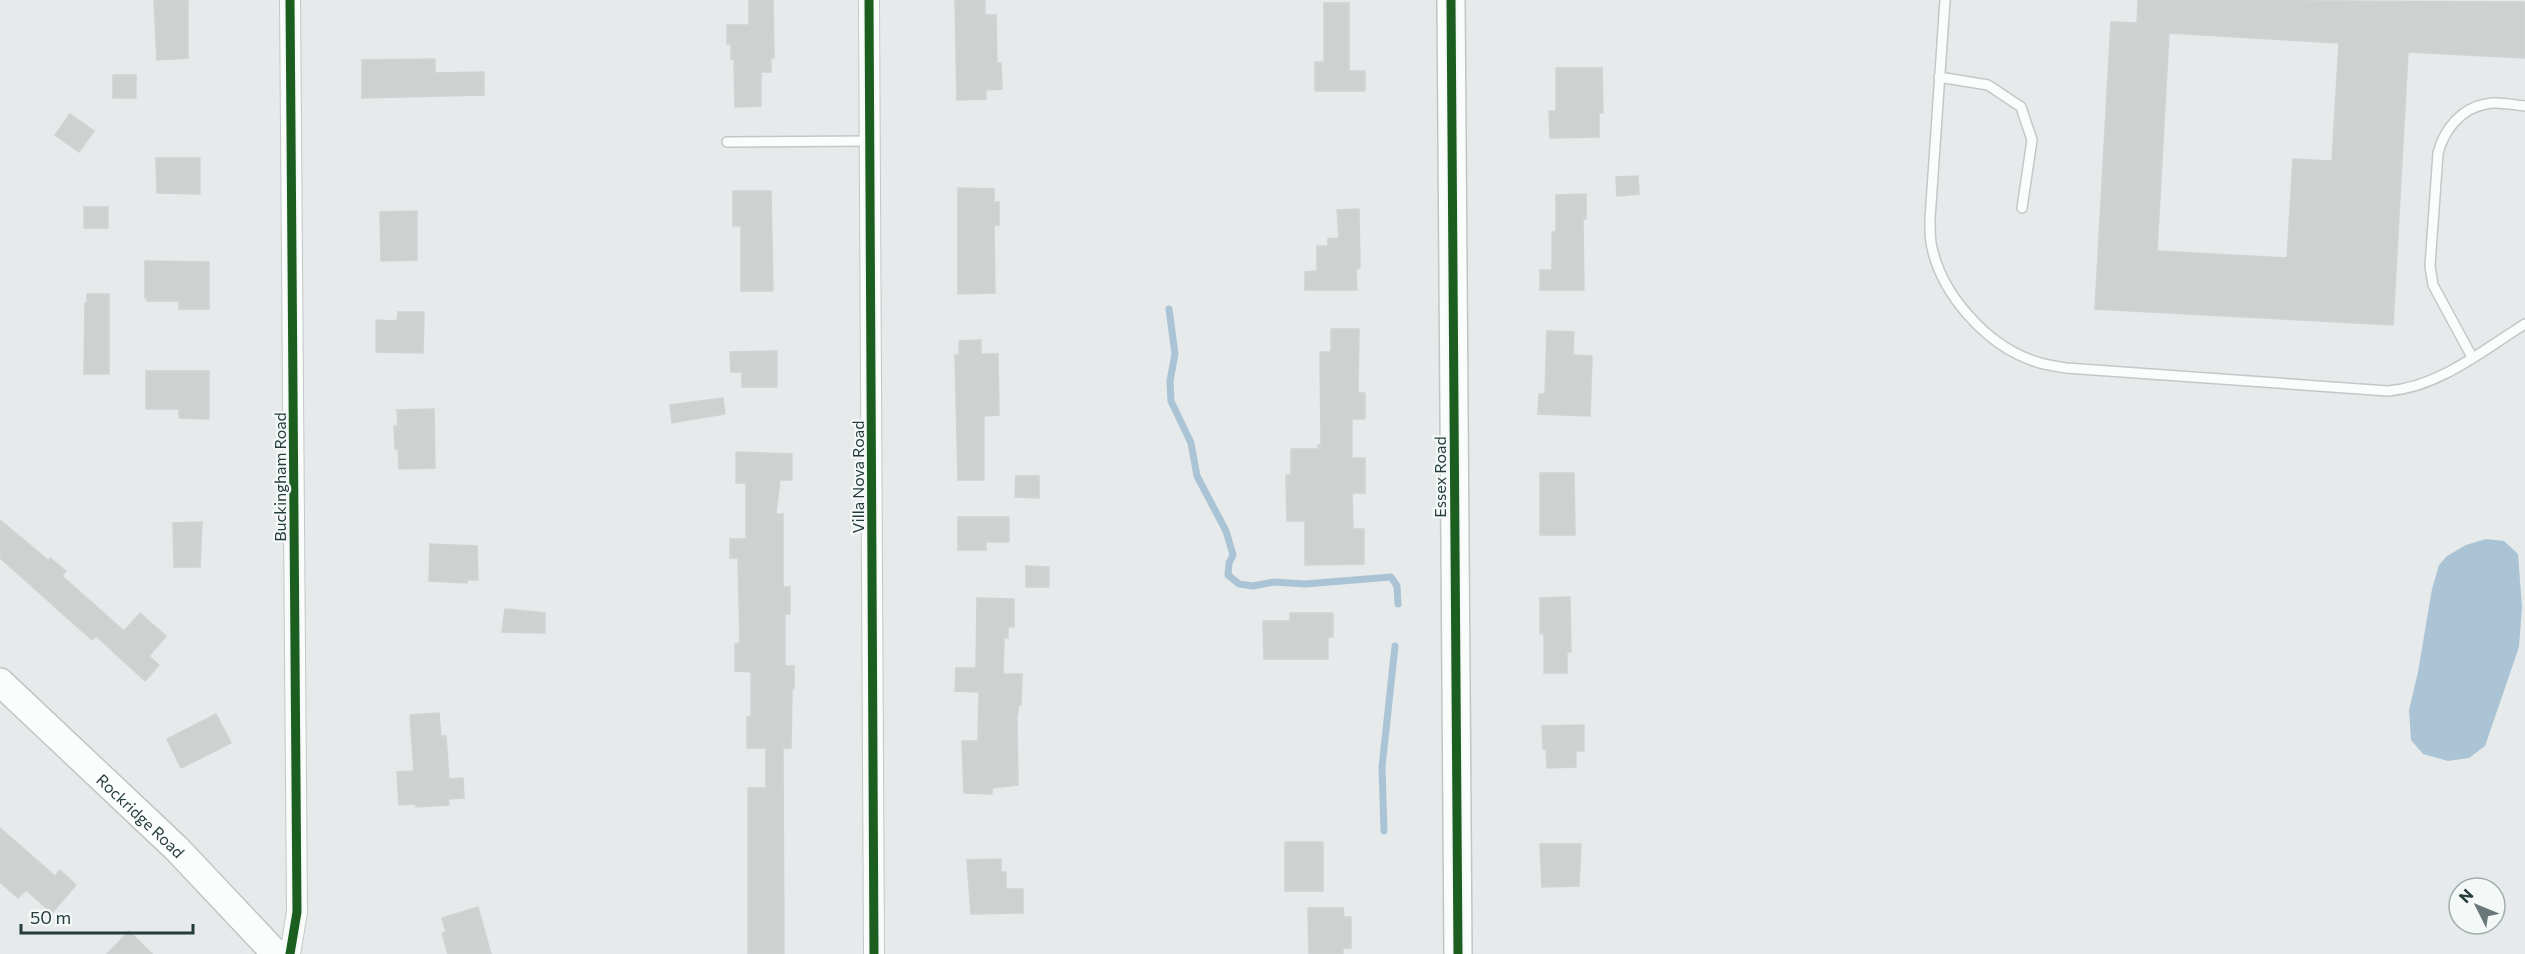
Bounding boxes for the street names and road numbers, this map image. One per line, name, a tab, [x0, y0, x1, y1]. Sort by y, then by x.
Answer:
street label: Buckingham Road	[270, 412, 289, 542]
street label: Villa Nova Road	[848, 421, 867, 533]
street label: Essex Road	[1430, 436, 1449, 518]
street label: Rockridge Road	[93, 769, 189, 861]

